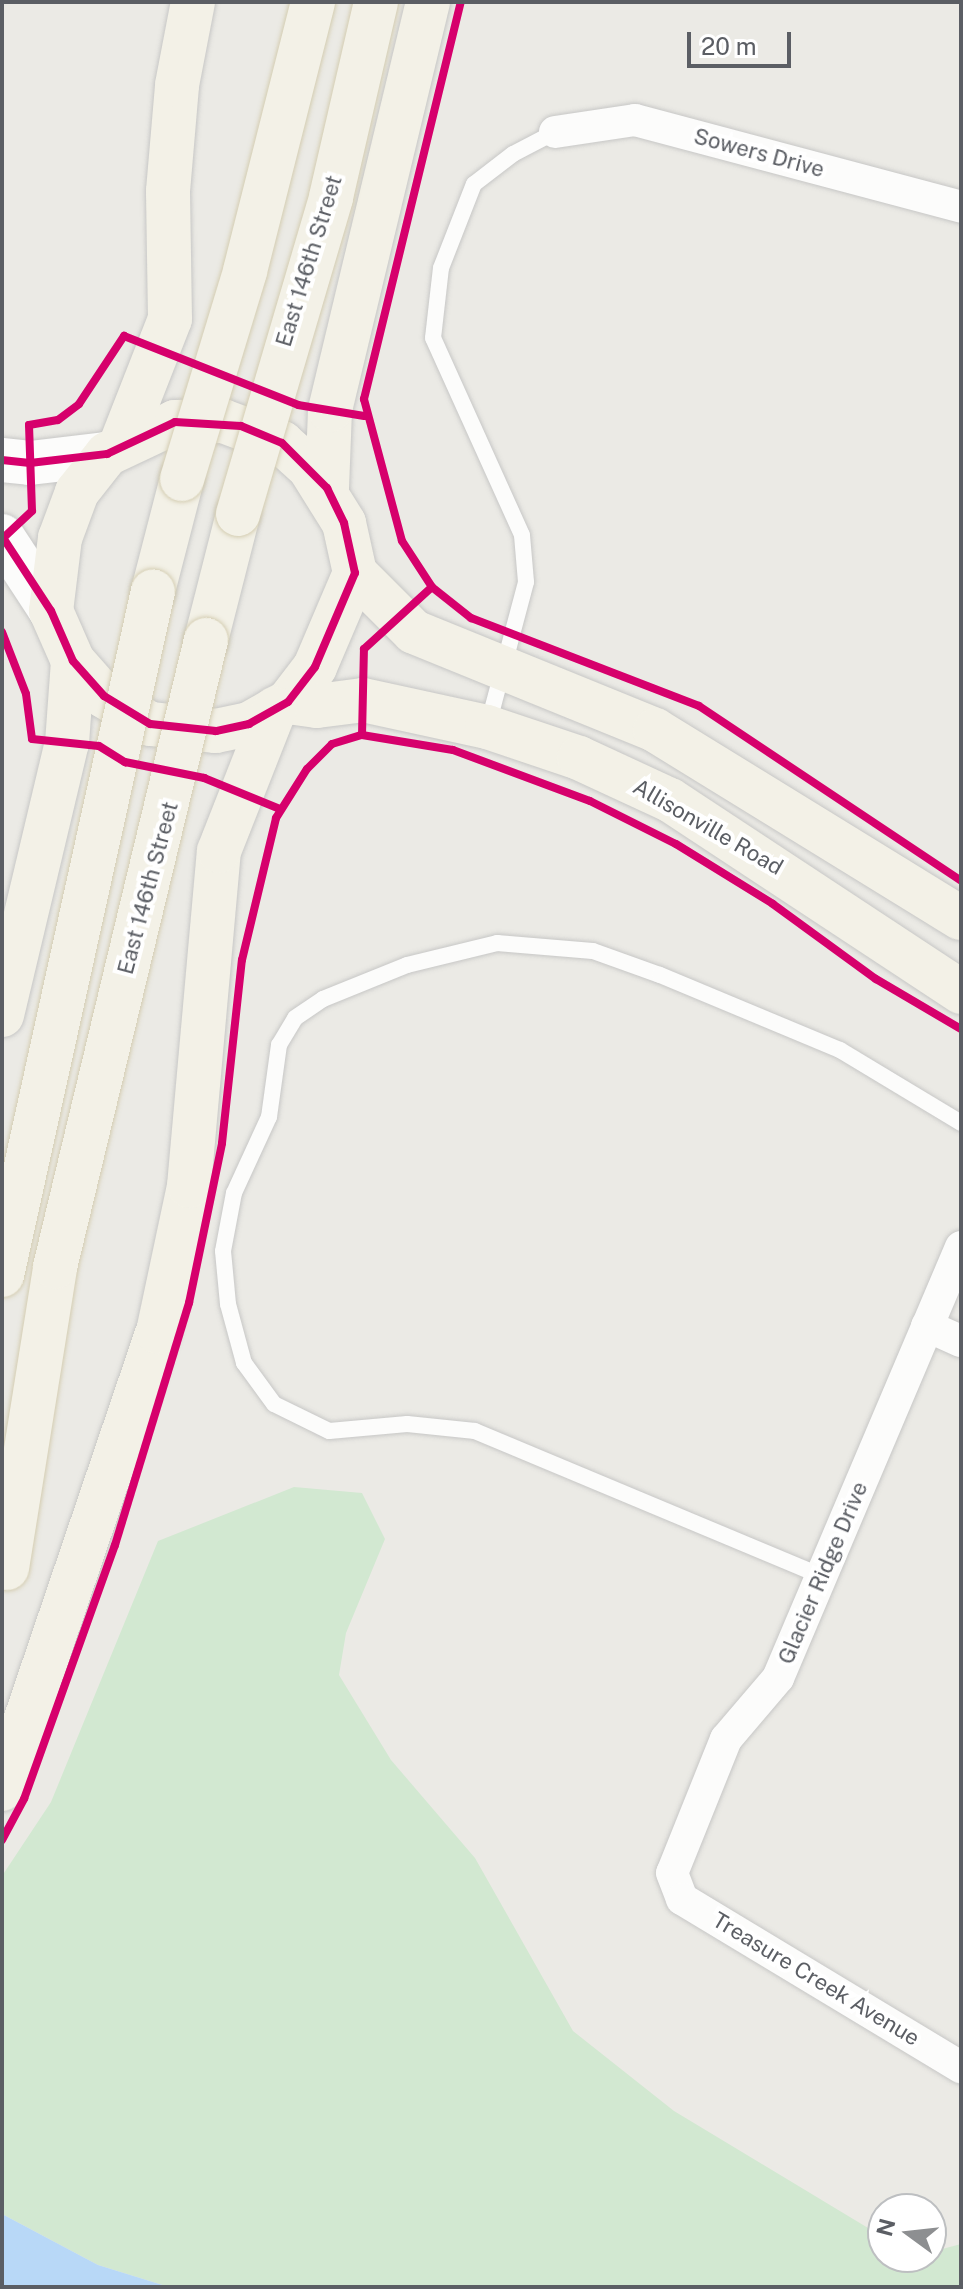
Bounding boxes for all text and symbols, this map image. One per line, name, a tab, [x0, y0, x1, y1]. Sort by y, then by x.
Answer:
scale bar	[691, 16, 795, 66]
text: 20 m	[701, 32, 757, 60]
street label: Sowers Drive	[691, 123, 827, 183]
street label: East 146th Street	[270, 172, 348, 350]
street label: Allisonville Road	[628, 773, 788, 881]
street label: East 146th Street	[112, 799, 184, 977]
street label: Glacier Ridge Drive	[773, 1478, 873, 1668]
street label: Treasure Creek Avenue	[708, 1907, 924, 2051]
north arrow	[867, 2193, 947, 2273]
text: N	[871, 2216, 901, 2239]

